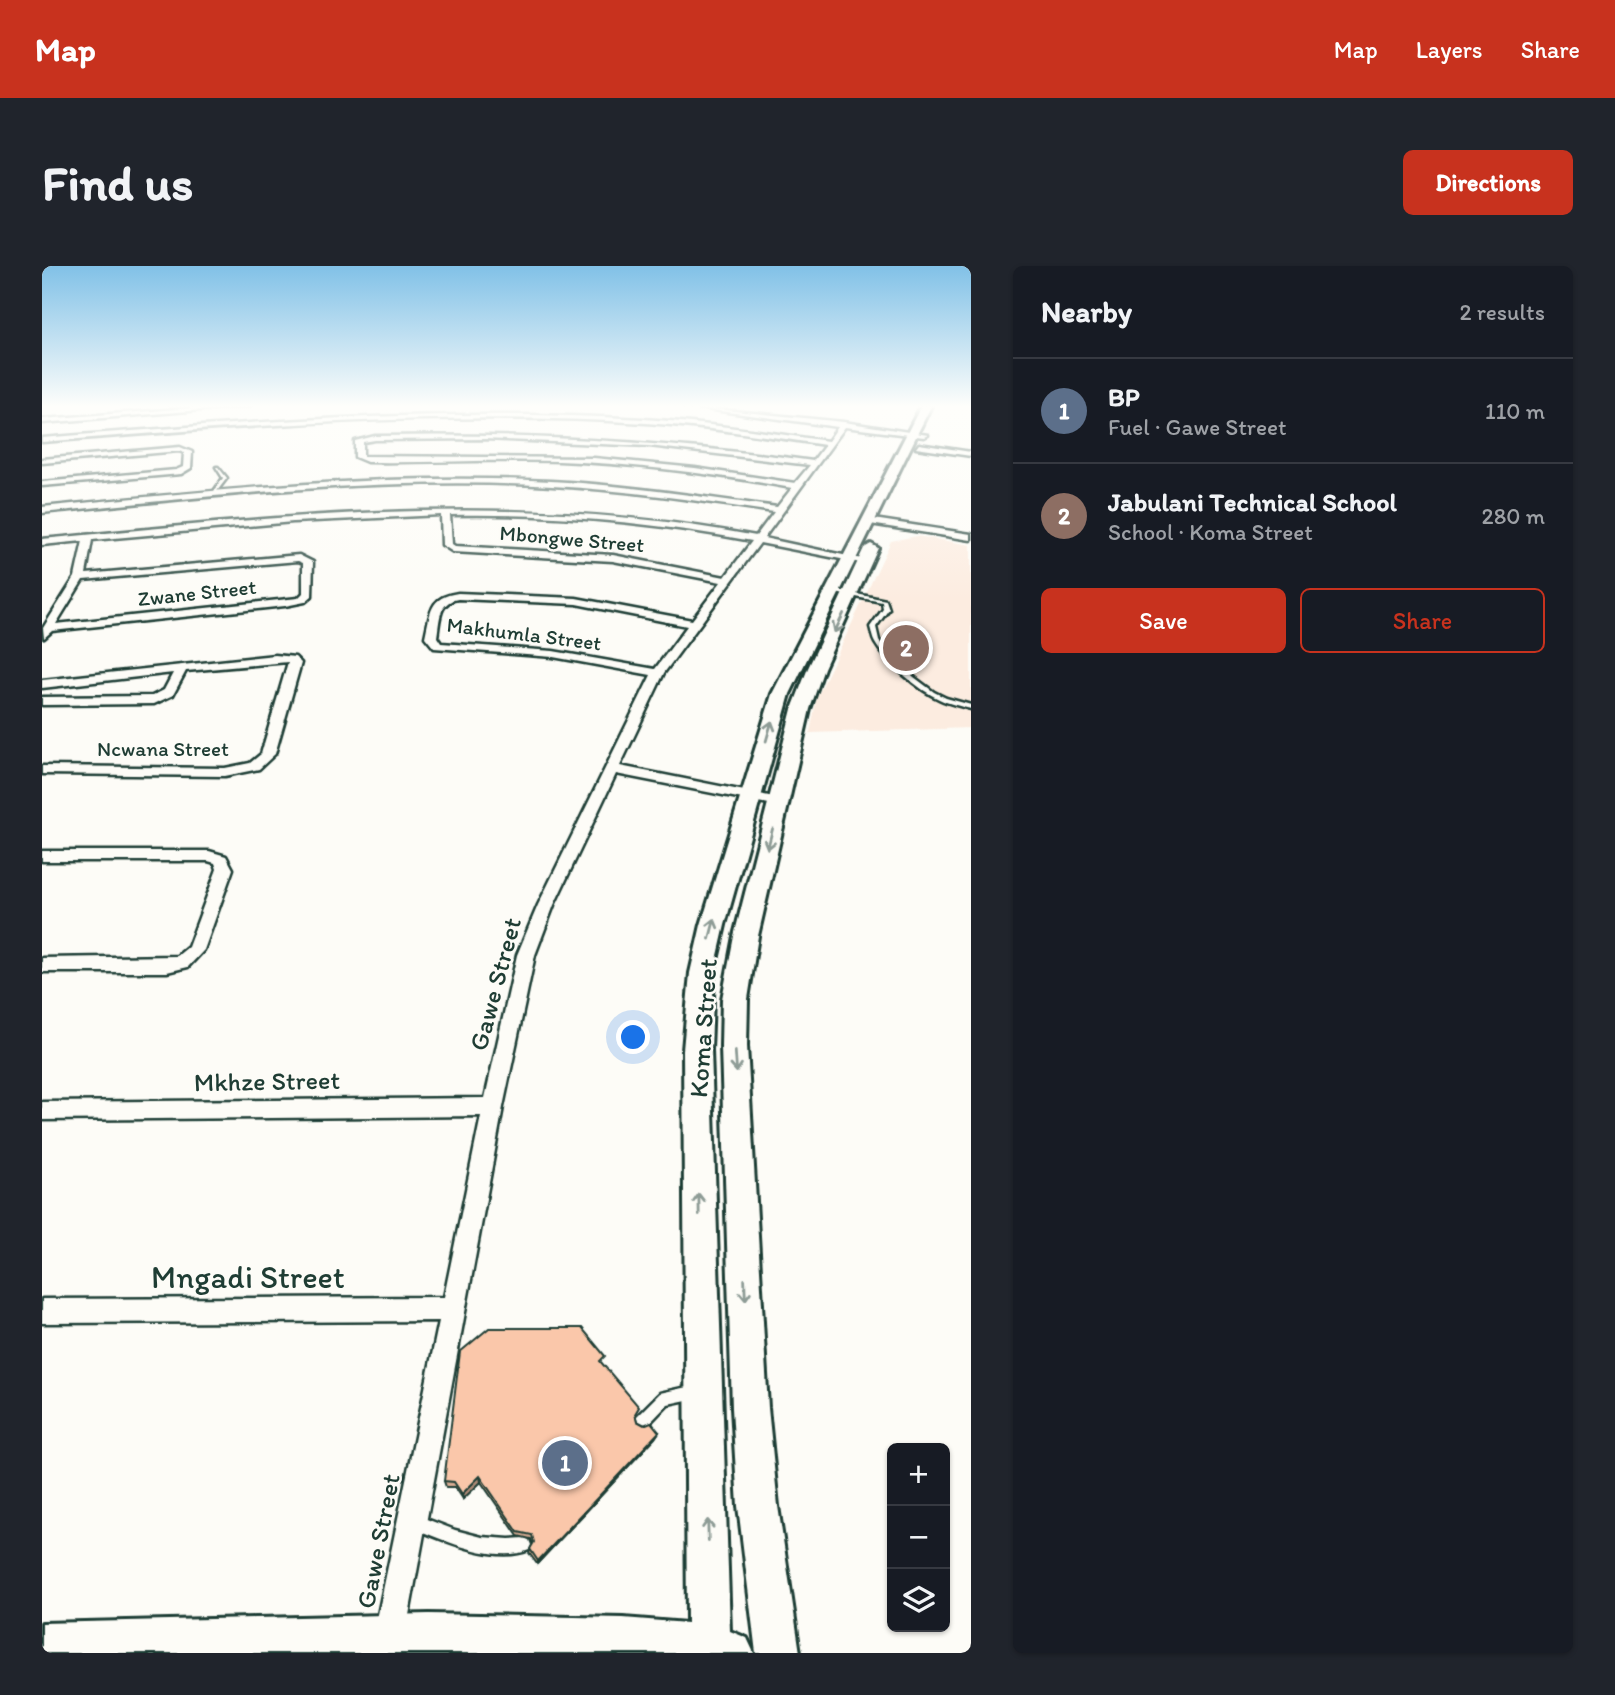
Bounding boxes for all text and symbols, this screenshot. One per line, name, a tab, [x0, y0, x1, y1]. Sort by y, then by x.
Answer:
text: Map	[35, 30, 96, 69]
text: Map	[1334, 35, 1378, 64]
text: Layers	[1416, 35, 1483, 64]
text: Share	[1521, 35, 1580, 64]
button: Directions	[1403, 150, 1573, 215]
text: Find us	[42, 153, 193, 212]
text: Nearby	[1041, 293, 1132, 330]
text: 2 results	[1459, 298, 1545, 326]
text: BP	[1108, 381, 1140, 413]
text: 1	[1059, 397, 1069, 425]
text: 110 m	[1485, 397, 1545, 425]
text: Fuel · Gawe Street	[1108, 413, 1287, 441]
text: Jabulani Technical School	[1108, 486, 1397, 518]
text: 2	[1058, 502, 1070, 530]
text: 280 m	[1482, 502, 1545, 530]
text: School · Koma Street	[1108, 518, 1313, 546]
street label: Mbongwe Street	[499, 520, 646, 557]
street label: Zwane Street	[137, 574, 258, 611]
button: Save	[1041, 588, 1286, 653]
button: Share	[1300, 588, 1545, 653]
street label: Makhumla Street	[445, 612, 603, 655]
one-way arrow	[831, 612, 845, 633]
pin: 2	[883, 622, 929, 674]
one-way arrow	[764, 720, 777, 742]
street label: Ncwana Street	[97, 736, 229, 761]
one-way arrow	[763, 827, 776, 850]
street label: Gawe Street	[462, 914, 528, 1054]
one-way arrow	[706, 918, 719, 941]
street label: Koma Street	[682, 957, 724, 1099]
your location	[616, 1020, 650, 1054]
one-way arrow	[729, 1051, 742, 1074]
street label: Mkhze Street	[194, 1064, 341, 1098]
one-way arrow	[692, 1193, 706, 1216]
street label: Mngadi Street	[151, 1258, 345, 1296]
one-way arrow	[739, 1278, 752, 1301]
pin: 1	[542, 1437, 588, 1489]
map controls	[887, 1443, 950, 1632]
button: +	[887, 1443, 950, 1506]
street label: Gawe Street	[349, 1471, 407, 1611]
button: −	[887, 1506, 950, 1569]
one-way arrow	[701, 1518, 715, 1541]
button: layers	[887, 1569, 950, 1632]

